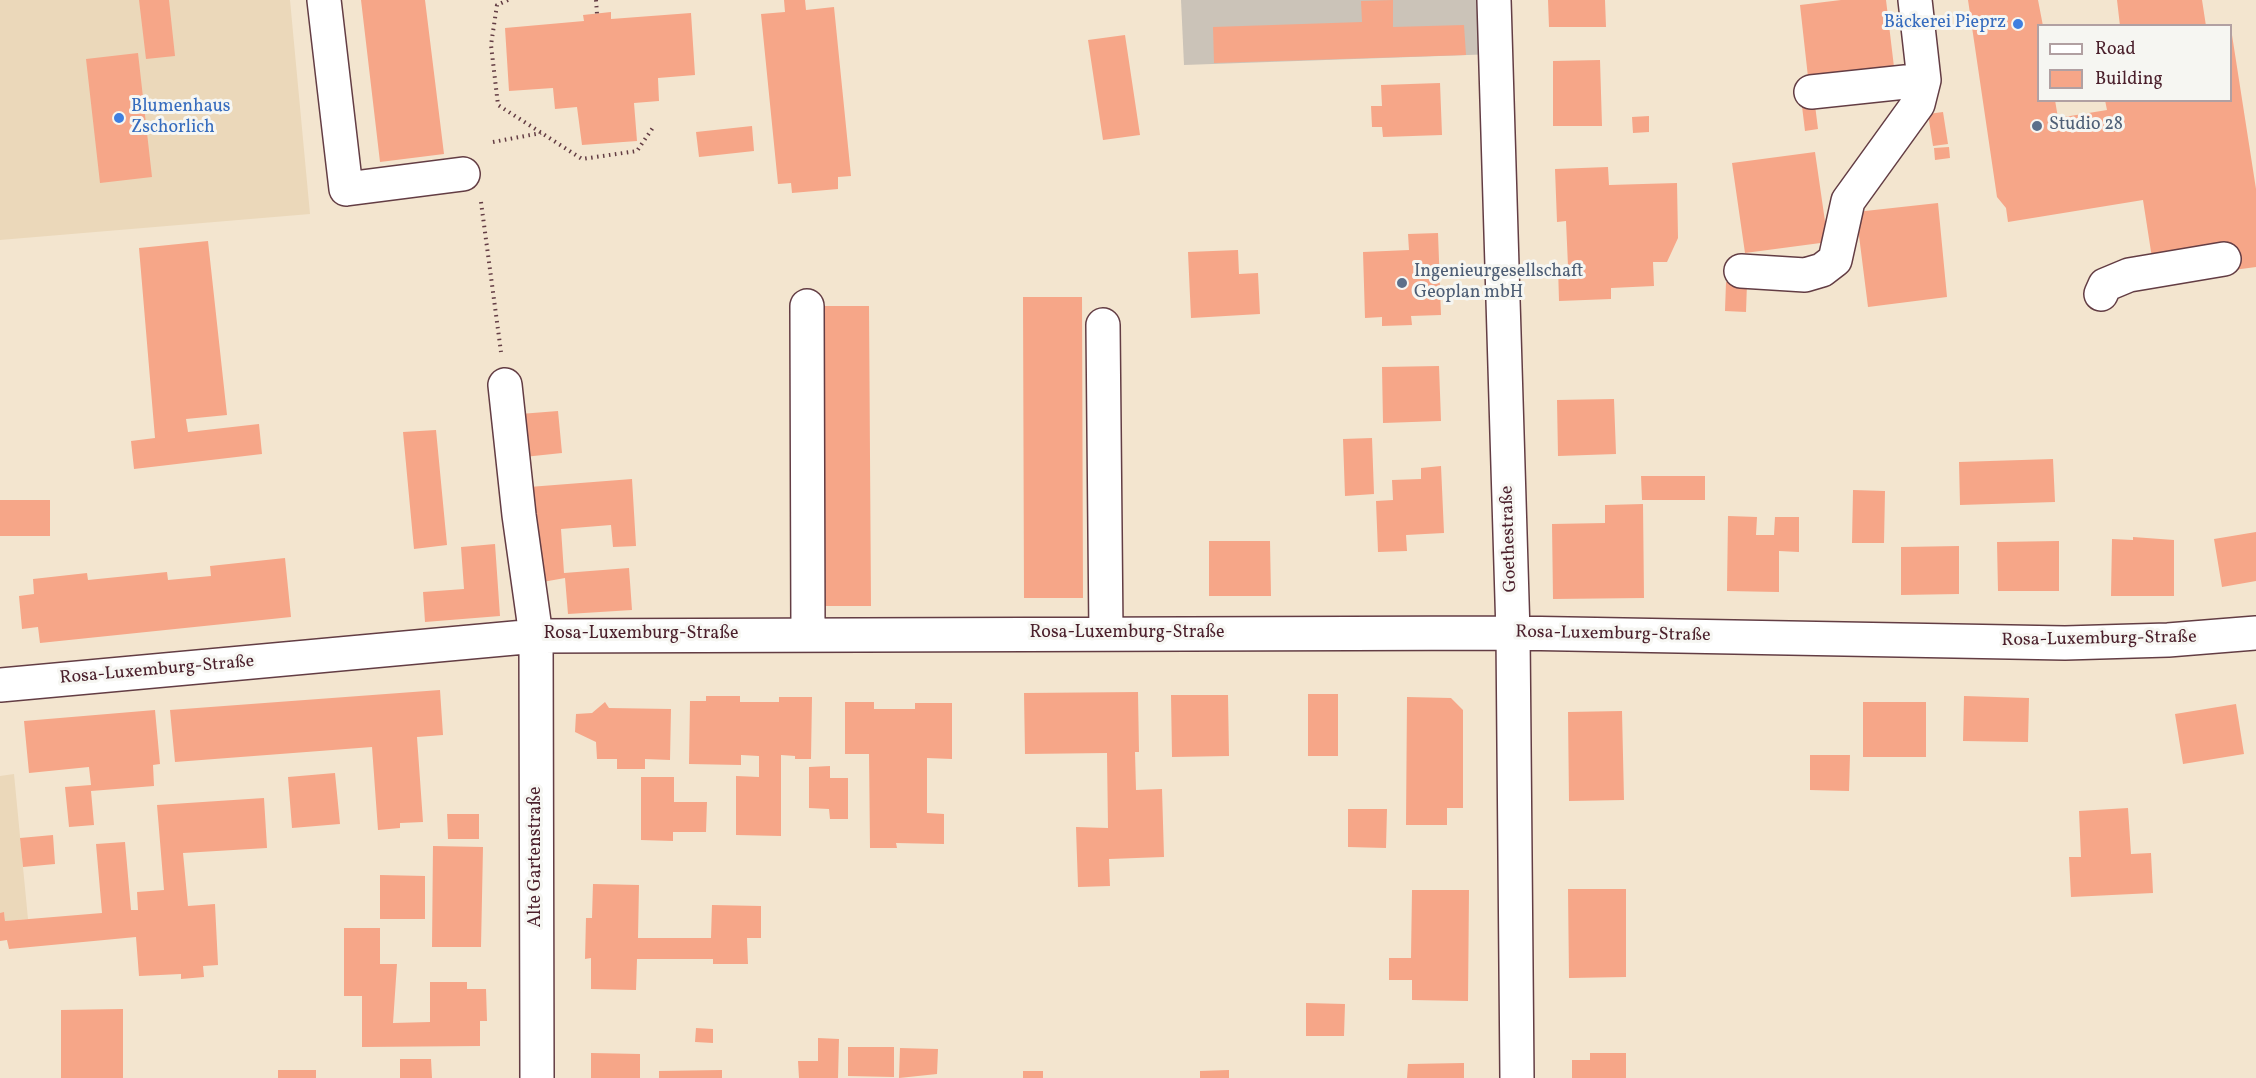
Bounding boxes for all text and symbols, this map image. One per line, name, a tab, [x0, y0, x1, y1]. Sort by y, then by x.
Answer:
place label: Bäckerei Pieprz	[1884, 13, 2006, 35]
marker: Bäckerei Pieprz	[2011, 17, 2025, 31]
legend	[2037, 24, 2232, 102]
text: Road	[2095, 37, 2136, 62]
text: Building	[2095, 67, 2163, 92]
place label: Blumenhaus Zschorlich	[131, 97, 231, 140]
marker: Blumenhaus Zschorlich	[112, 111, 126, 125]
place label: Studio 28	[2049, 115, 2123, 137]
marker: Studio 28	[2030, 119, 2044, 133]
place label: Ingenieurgesellschaft Geoplan mbH	[1414, 262, 1583, 304]
marker: Ingenieurgesellschaft Geoplan mbH	[1395, 276, 1409, 290]
street label: Goethestraße	[1497, 485, 1523, 593]
street label: Rosa-Luxemburg-Straße	[1515, 622, 1711, 648]
street label: Rosa-Luxemburg-Straße	[1029, 623, 1225, 645]
street label: Rosa-Luxemburg-Straße	[543, 624, 739, 646]
street label: Rosa-Luxemburg-Straße	[2001, 627, 2197, 653]
street label: Rosa-Luxemburg-Straße	[59, 652, 255, 690]
street label: Alte Gartenstraße	[526, 786, 548, 928]

